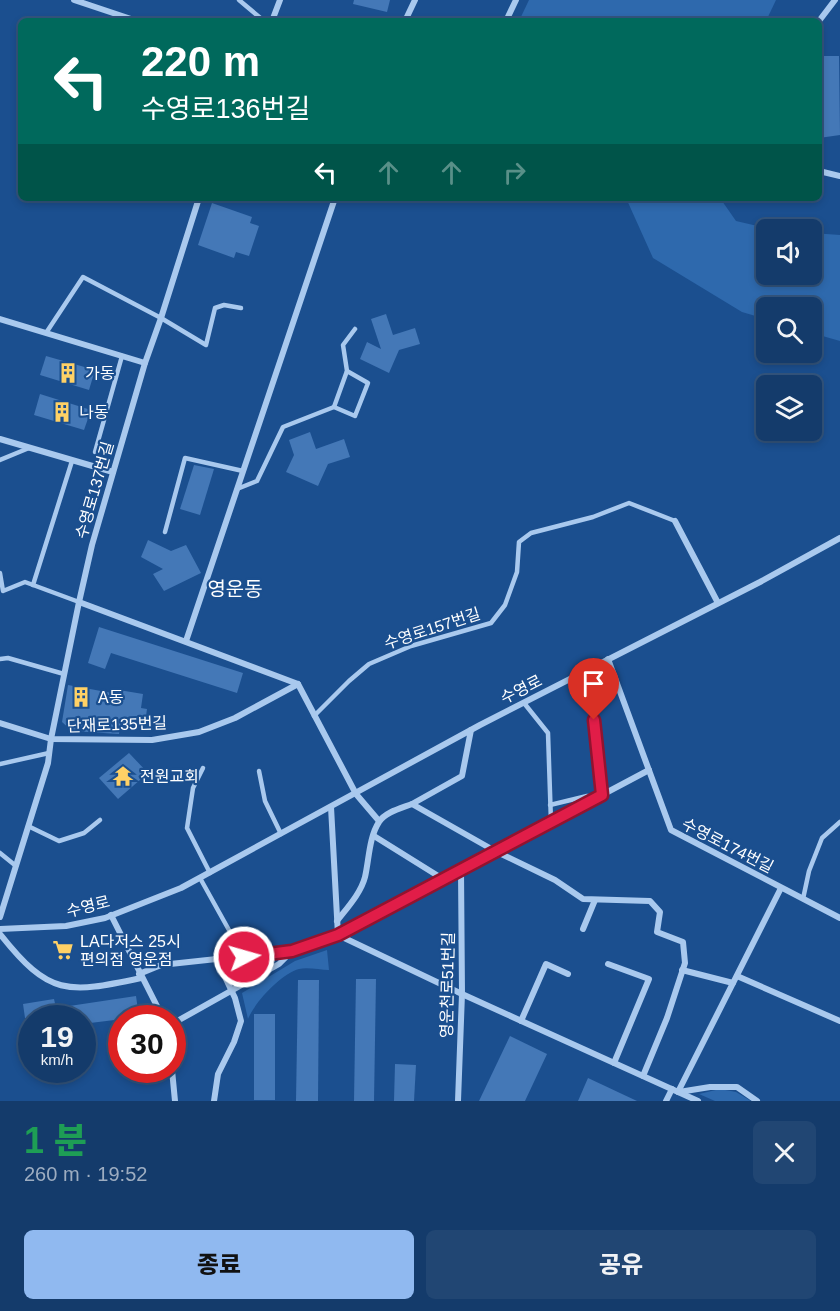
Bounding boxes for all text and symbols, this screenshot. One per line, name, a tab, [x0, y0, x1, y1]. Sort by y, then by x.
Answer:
text: 220 m	[141, 38, 260, 85]
icon: left	[42, 42, 120, 120]
text: 수영로136번길	[141, 94, 310, 124]
icon: left	[309, 156, 342, 189]
icon: ahead	[372, 156, 405, 189]
icon: ahead	[435, 156, 468, 189]
icon: right	[498, 156, 531, 189]
map controls	[756, 219, 822, 441]
button: sound	[756, 219, 822, 285]
button: search	[756, 297, 822, 363]
building icon: 가동	[56, 361, 80, 385]
place label: 가동	[85, 365, 115, 382]
button: layers	[756, 375, 822, 441]
building icon: 나동	[50, 400, 74, 424]
place label: 나동	[79, 404, 109, 421]
street label: 수영로137번길	[72, 440, 116, 541]
district label: 영운동	[207, 578, 263, 600]
street label: 수영로157번길	[382, 605, 482, 652]
pin	[568, 658, 619, 720]
icon: arrive	[577, 667, 610, 700]
street label: 수영로	[498, 672, 545, 707]
building icon: A동	[69, 685, 93, 709]
place label: A동	[98, 689, 124, 706]
street label: 단재로135번길	[67, 714, 167, 735]
temple icon: 전원교회	[111, 764, 135, 788]
place label: 전원교회	[140, 768, 199, 785]
street label: 수영로174번길	[679, 815, 776, 876]
street label: 수영로	[65, 893, 112, 920]
position arrow	[212, 925, 276, 989]
street label: 영운천로51번길	[438, 932, 457, 1038]
place label: LA다저스 25시 편의점 영운점	[80, 933, 181, 968]
supermarket icon: LA다저스 25시 편의점 영운점	[51, 938, 75, 962]
speed limit sign: 30	[108, 1005, 186, 1083]
text: 19	[40, 1020, 74, 1053]
text: km/h	[41, 1051, 73, 1068]
text: 1 분	[24, 1120, 87, 1161]
button: close	[753, 1121, 816, 1184]
text: 260 m · 19:52	[24, 1163, 147, 1185]
button: 종료	[24, 1230, 414, 1299]
button: 공유	[426, 1230, 816, 1299]

